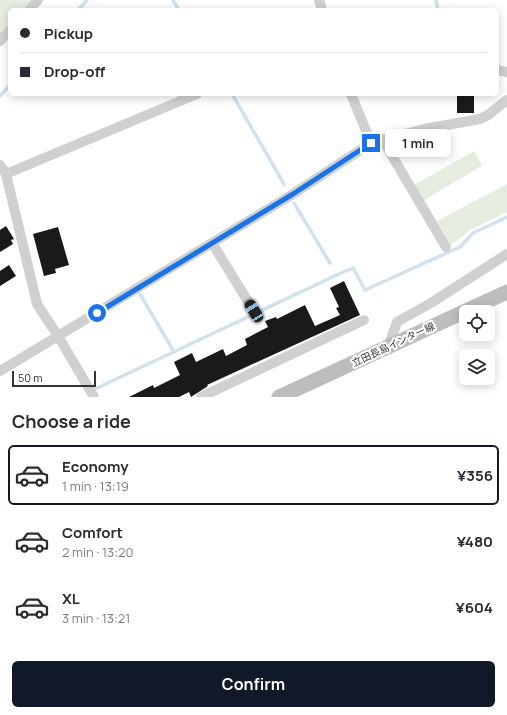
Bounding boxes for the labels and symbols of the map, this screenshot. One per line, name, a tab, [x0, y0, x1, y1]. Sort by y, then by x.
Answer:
callout: 1 min	[385, 129, 451, 157]
route end	[362, 134, 380, 152]
car	[243, 298, 265, 324]
route start	[88, 304, 106, 322]
street label: 立田長島インター線	[349, 319, 437, 369]
scale bar	[12, 369, 96, 388]

